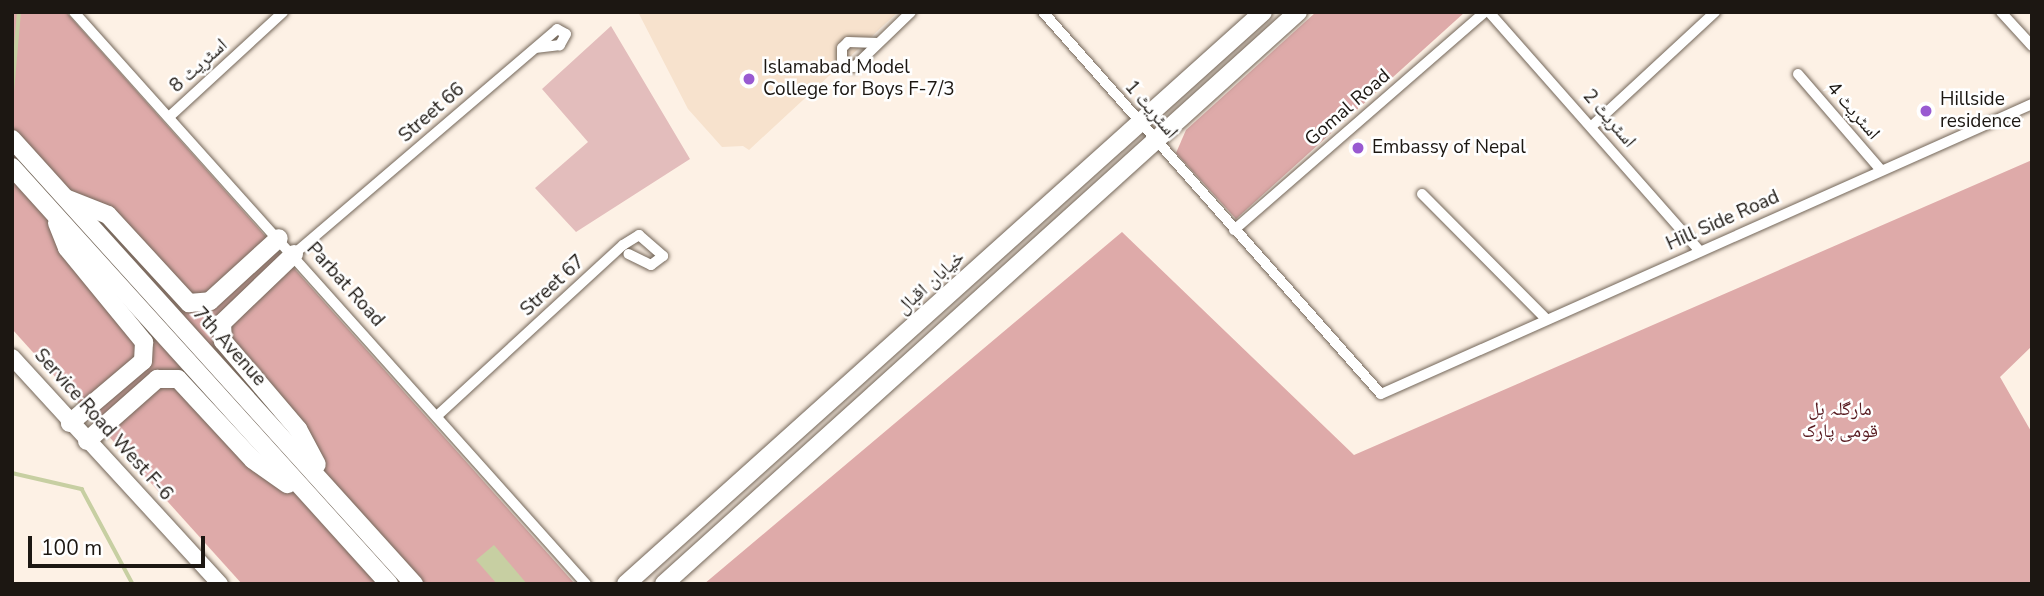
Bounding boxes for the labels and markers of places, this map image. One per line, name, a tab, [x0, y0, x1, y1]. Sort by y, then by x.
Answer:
place label: Islamabad Model College for Boys F-7/3	[763, 57, 955, 101]
marker: Islamabad Model College for Boys F-7/3	[741, 71, 757, 87]
place label: Hillside residence	[1940, 89, 2021, 133]
marker: Hillside residence	[1918, 103, 1934, 119]
place label: Embassy of Nepal	[1372, 137, 1526, 159]
marker: Embassy of Nepal	[1350, 140, 1366, 156]

